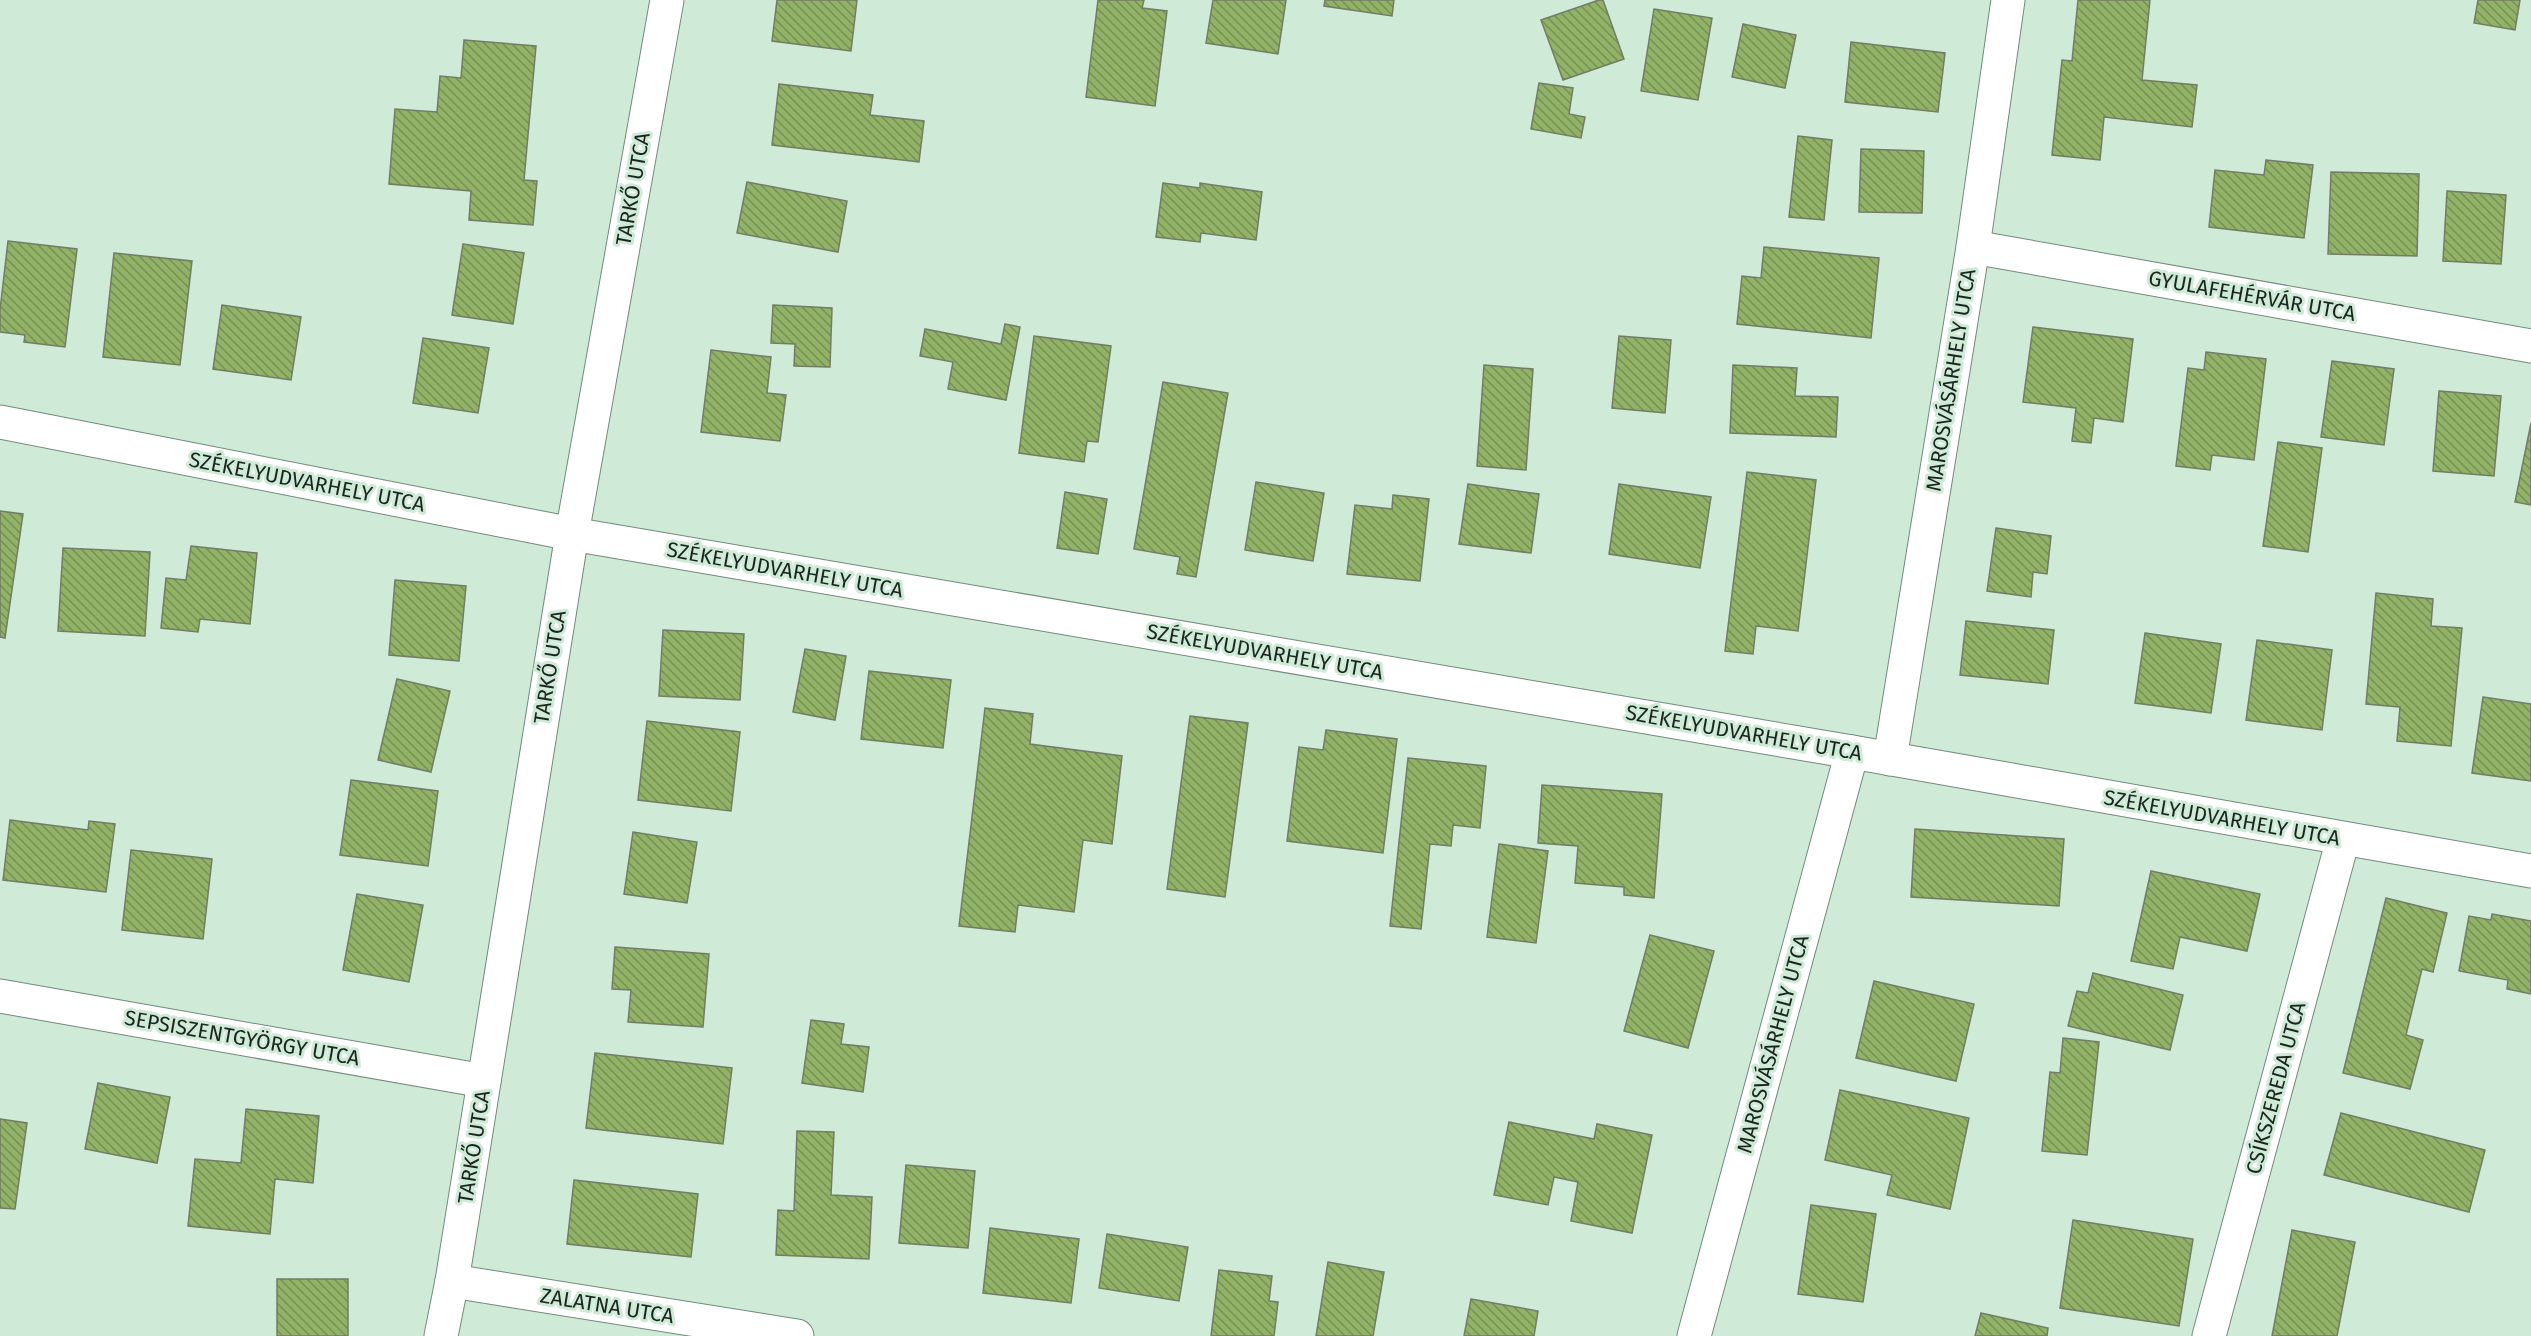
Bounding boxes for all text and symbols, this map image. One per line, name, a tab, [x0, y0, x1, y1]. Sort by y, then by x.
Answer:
street label: TARKŐ UTCA	[610, 130, 656, 248]
street label: GYULAFEHÉRVÁR UTCA	[2146, 265, 2358, 327]
street label: MAROSVÁSÁRHELY UTCA	[1921, 267, 1981, 493]
street label: SZÉKELYUDVARHELY UTCA	[187, 446, 427, 518]
street label: SZÉKELYUDVARHELY UTCA	[665, 536, 905, 604]
street label: TARKŐ UTCA	[528, 608, 572, 726]
street label: SZÉKELYUDVARHELY UTCA	[1145, 618, 1385, 686]
street label: SZÉKELYUDVARHELY UTCA	[1624, 699, 1864, 767]
street label: SZÉKELYUDVARHELY UTCA	[2102, 784, 2342, 852]
street label: MAROSVÁSÁRHELY UTCA	[1731, 932, 1815, 1156]
street label: CSÍKSZEREDA UTCA	[2240, 999, 2312, 1177]
street label: SEPSISZENTGYÖRGY UTCA	[122, 1005, 362, 1071]
street label: TARKŐ UTCA	[452, 1088, 496, 1206]
street label: ZALATNA UTCA	[538, 1283, 676, 1329]

